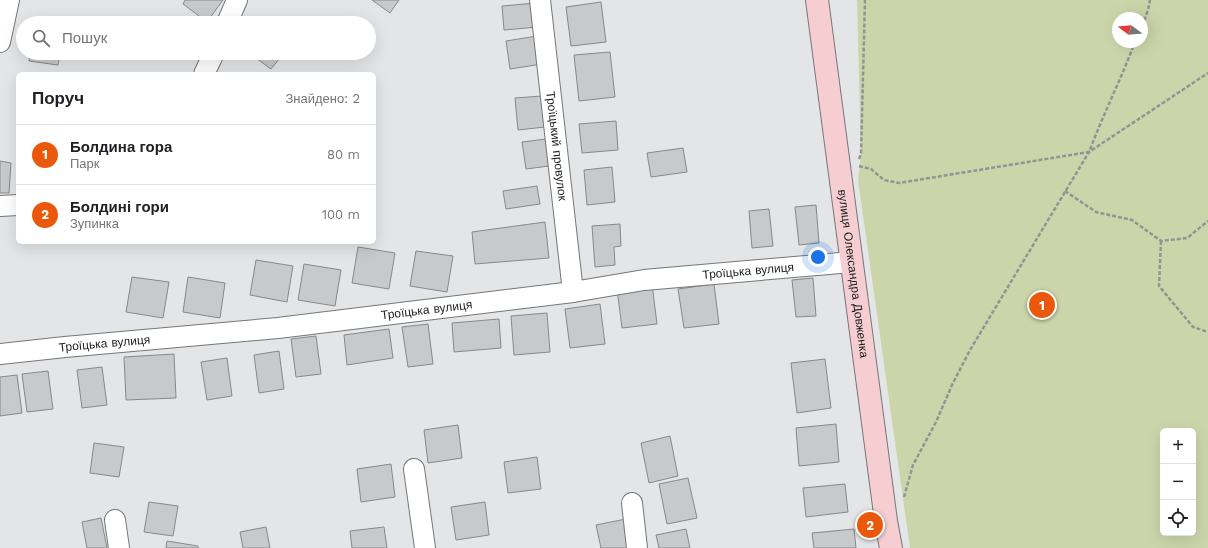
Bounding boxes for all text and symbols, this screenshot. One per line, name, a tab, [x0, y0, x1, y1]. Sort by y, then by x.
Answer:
north arrow	[1112, 12, 1148, 48]
search box	[16, 16, 376, 60]
icon: search	[30, 27, 52, 49]
text: Пошук	[62, 29, 107, 47]
text: Поруч	[32, 88, 84, 108]
text: Знайдено: 2	[285, 91, 360, 106]
street label: Троїцький провулок	[543, 91, 570, 202]
text: Болдина гора	[70, 138, 172, 156]
text: 1	[42, 147, 48, 162]
text: 80 m	[327, 147, 360, 162]
text: Парк	[70, 156, 100, 171]
street label: вулиця Олександра Довженка	[835, 188, 871, 359]
text: Болдині гори	[70, 198, 169, 216]
text: 2	[41, 207, 49, 222]
text: 100 m	[322, 207, 360, 222]
text: Зупинка	[70, 216, 119, 231]
your location	[808, 247, 828, 267]
street label: Троїцька вулиця	[702, 260, 795, 282]
pin: 1	[1029, 290, 1055, 320]
street label: Троїцька вулиця	[380, 297, 473, 322]
street label: Троїцька вулиця	[58, 332, 151, 355]
map controls	[1160, 428, 1196, 536]
button: +	[1160, 428, 1196, 464]
button: −	[1160, 464, 1196, 500]
button: locate	[1160, 500, 1196, 536]
pin: 2	[857, 510, 883, 540]

